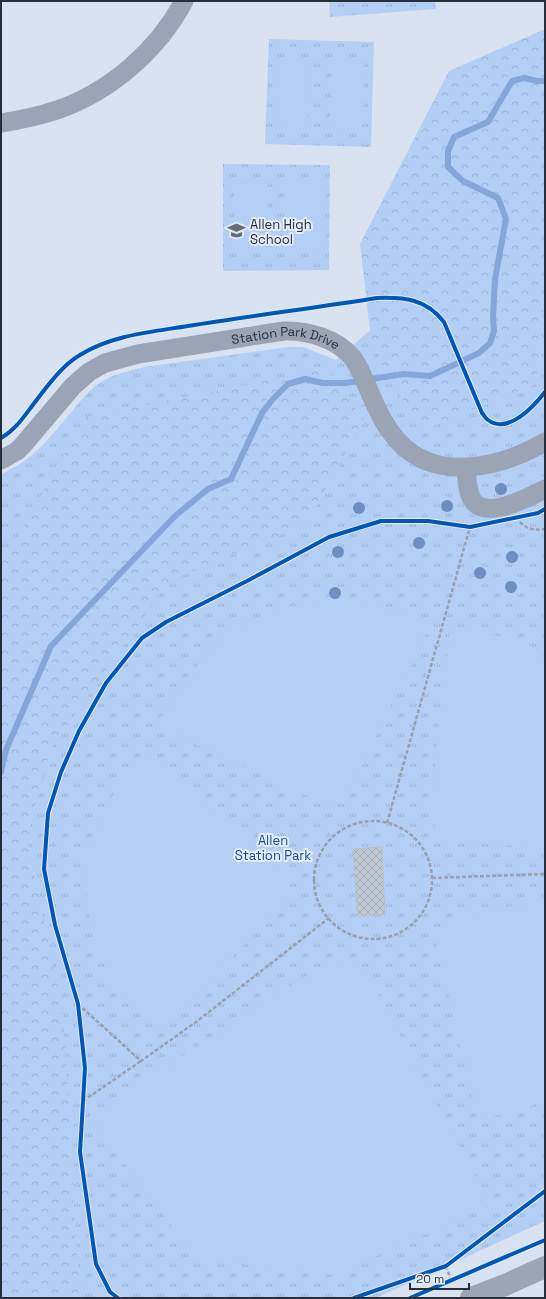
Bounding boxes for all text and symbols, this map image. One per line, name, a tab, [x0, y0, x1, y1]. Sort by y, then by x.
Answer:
place label: Allen High School	[250, 216, 312, 248]
school or university icon: Allen High School	[227, 221, 247, 241]
street label: Station Park Drive	[230, 322, 343, 353]
park label: Allen Station Park	[235, 832, 311, 864]
scale bar	[410, 1265, 469, 1291]
text: 20 m	[416, 1271, 444, 1287]

